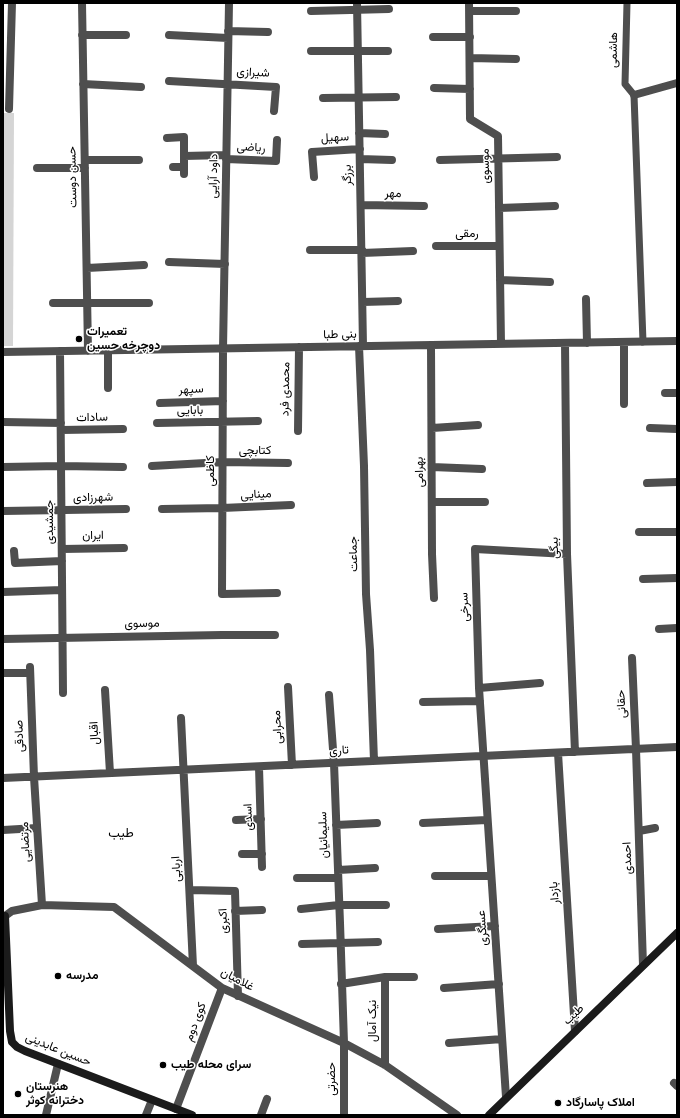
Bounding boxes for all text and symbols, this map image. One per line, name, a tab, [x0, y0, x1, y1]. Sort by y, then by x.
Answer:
street label: هاشمی	[606, 32, 622, 68]
street label: شیرازی	[236, 65, 270, 81]
street label: سهیل	[321, 130, 349, 146]
street label: ریاضی	[236, 140, 266, 156]
street label: حسن دوست	[65, 146, 81, 208]
street label: موسوی	[478, 148, 494, 184]
street label: داود آرایی	[206, 154, 222, 198]
street label: برزگر	[341, 164, 355, 186]
street label: مهر	[384, 187, 402, 201]
street label: رمقی	[455, 227, 479, 241]
place label: تعمیرات دوچرخه حسین	[87, 325, 160, 353]
street label: بنی طبا	[323, 328, 357, 342]
marker: تعمیرات دوچرخه حسین	[74, 334, 84, 344]
street label: محمدی فرد	[278, 362, 294, 416]
street label: سپهر	[178, 382, 204, 398]
street label: بابایی	[177, 404, 203, 418]
street label: سادات	[76, 411, 108, 425]
street label: کتابچی	[239, 444, 271, 458]
street label: کاظمی	[204, 455, 218, 487]
street label: بهرامی	[413, 457, 427, 487]
street label: مینایی	[240, 487, 272, 503]
street label: شهرزادی	[73, 490, 113, 506]
street label: جمشیدی	[43, 500, 57, 544]
street label: ایران	[82, 529, 104, 543]
street label: جماعت	[346, 536, 362, 572]
street label: بیگی	[548, 537, 562, 559]
street label: سرخی	[457, 592, 473, 622]
street label: موسوی	[124, 616, 160, 632]
street label: حقانی	[614, 689, 630, 719]
street label: محرابی	[270, 710, 286, 744]
street label: صادقی	[12, 720, 28, 752]
street label: اقبال	[87, 721, 103, 745]
street label: تاری	[329, 743, 349, 759]
street label: اسدی	[241, 803, 257, 831]
street label: سلیمانیان	[316, 811, 332, 859]
street label: مرتضایی	[18, 821, 34, 863]
district label: طیب	[108, 826, 134, 842]
street label: احمدی	[620, 841, 636, 875]
street label: اربابی	[169, 856, 185, 882]
street label: بازدار	[547, 881, 563, 905]
street label: اکبری	[216, 908, 232, 934]
street label: عسگری	[475, 910, 491, 946]
street label: غلامیان	[218, 965, 256, 995]
place label: مدرسه	[66, 969, 98, 983]
marker: مدرسه	[53, 971, 63, 981]
street label: نیک آمال	[366, 1000, 380, 1042]
street label: کوی دوم	[182, 1001, 210, 1043]
street label: طیب	[561, 1002, 587, 1028]
street label: حسین عابدینی	[23, 1030, 93, 1070]
place label: سرای محله طیب	[171, 1058, 251, 1072]
marker: سرای محله طیب	[158, 1060, 168, 1070]
street label: حضرتی	[325, 1062, 339, 1096]
place label: هنرستان دخترانه کوثر	[26, 1080, 84, 1108]
marker: هنرستان دخترانه کوثر	[13, 1089, 23, 1099]
place label: املاک پاسارگاد	[566, 1096, 635, 1110]
marker: املاک پاسارگاد	[553, 1098, 563, 1108]

